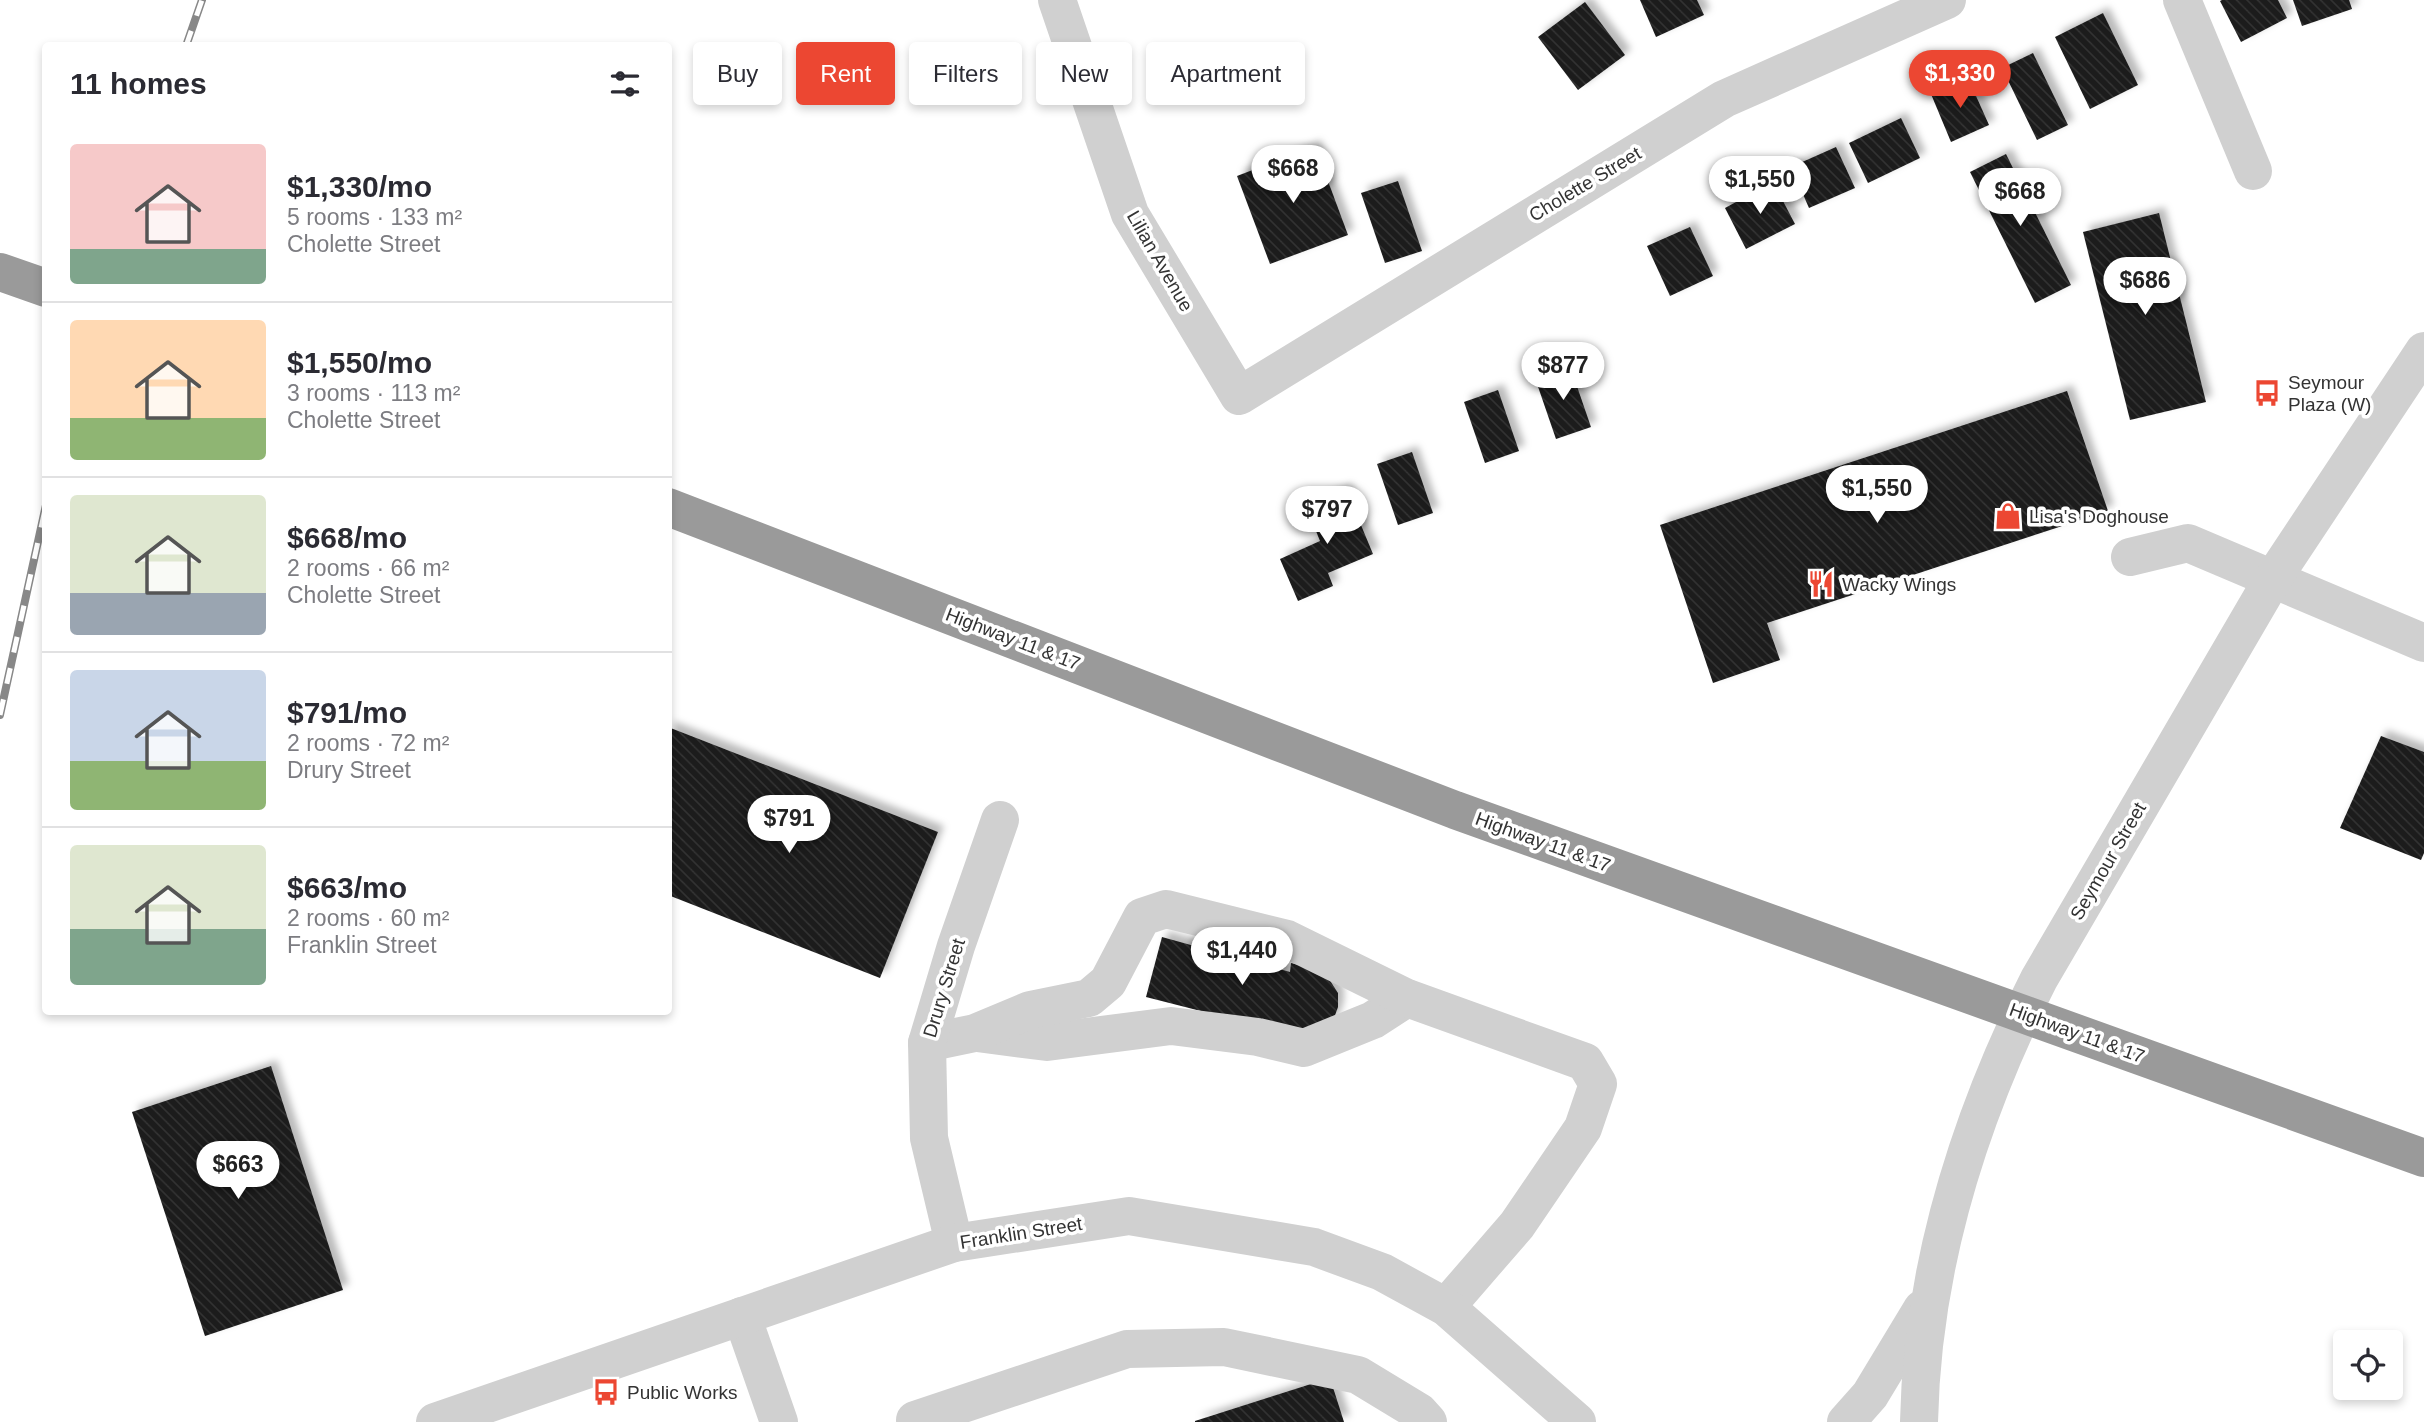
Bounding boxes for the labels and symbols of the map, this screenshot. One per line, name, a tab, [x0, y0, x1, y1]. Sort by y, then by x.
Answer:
pin: $1,330	[1903, 50, 2017, 110]
street label: Cholette Street	[1525, 142, 1645, 226]
pin: $668	[1252, 146, 1334, 205]
pin: $1,550	[1703, 156, 1817, 216]
pin: $668	[1979, 168, 2061, 228]
street label: Lilian Avenue	[1123, 207, 1197, 315]
pin: $686	[2104, 258, 2186, 317]
pin: $877	[1522, 342, 1604, 402]
place label: Seymour Plaza (W)	[2288, 372, 2371, 415]
bus stop icon: Seymour Plaza (W)	[2252, 378, 2282, 408]
pin: $1,550	[1820, 466, 1934, 525]
pin: $797	[1286, 486, 1368, 546]
shop icon: Lisa's Doghouse	[1993, 501, 2023, 531]
place label: Lisa's Doghouse	[2029, 506, 2169, 527]
restaurant icon: Wacky Wings	[1806, 569, 1836, 599]
place label: Wacky Wings	[1842, 574, 1956, 595]
street label: Highway 11 & 17	[943, 604, 1083, 674]
pin: $791	[748, 796, 830, 855]
street label: Seymour Street	[2066, 798, 2150, 923]
street label: Highway 11 & 17	[1473, 808, 1613, 876]
pin: $1,440	[1185, 928, 1299, 987]
street label: Drury Street	[919, 935, 969, 1040]
street label: Highway 11 & 17	[2007, 999, 2147, 1067]
pin: $663	[197, 1142, 279, 1201]
street label: Franklin Street	[958, 1213, 1084, 1253]
bus stop icon: Public Works	[591, 1377, 621, 1407]
place label: Public Works	[627, 1382, 738, 1403]

